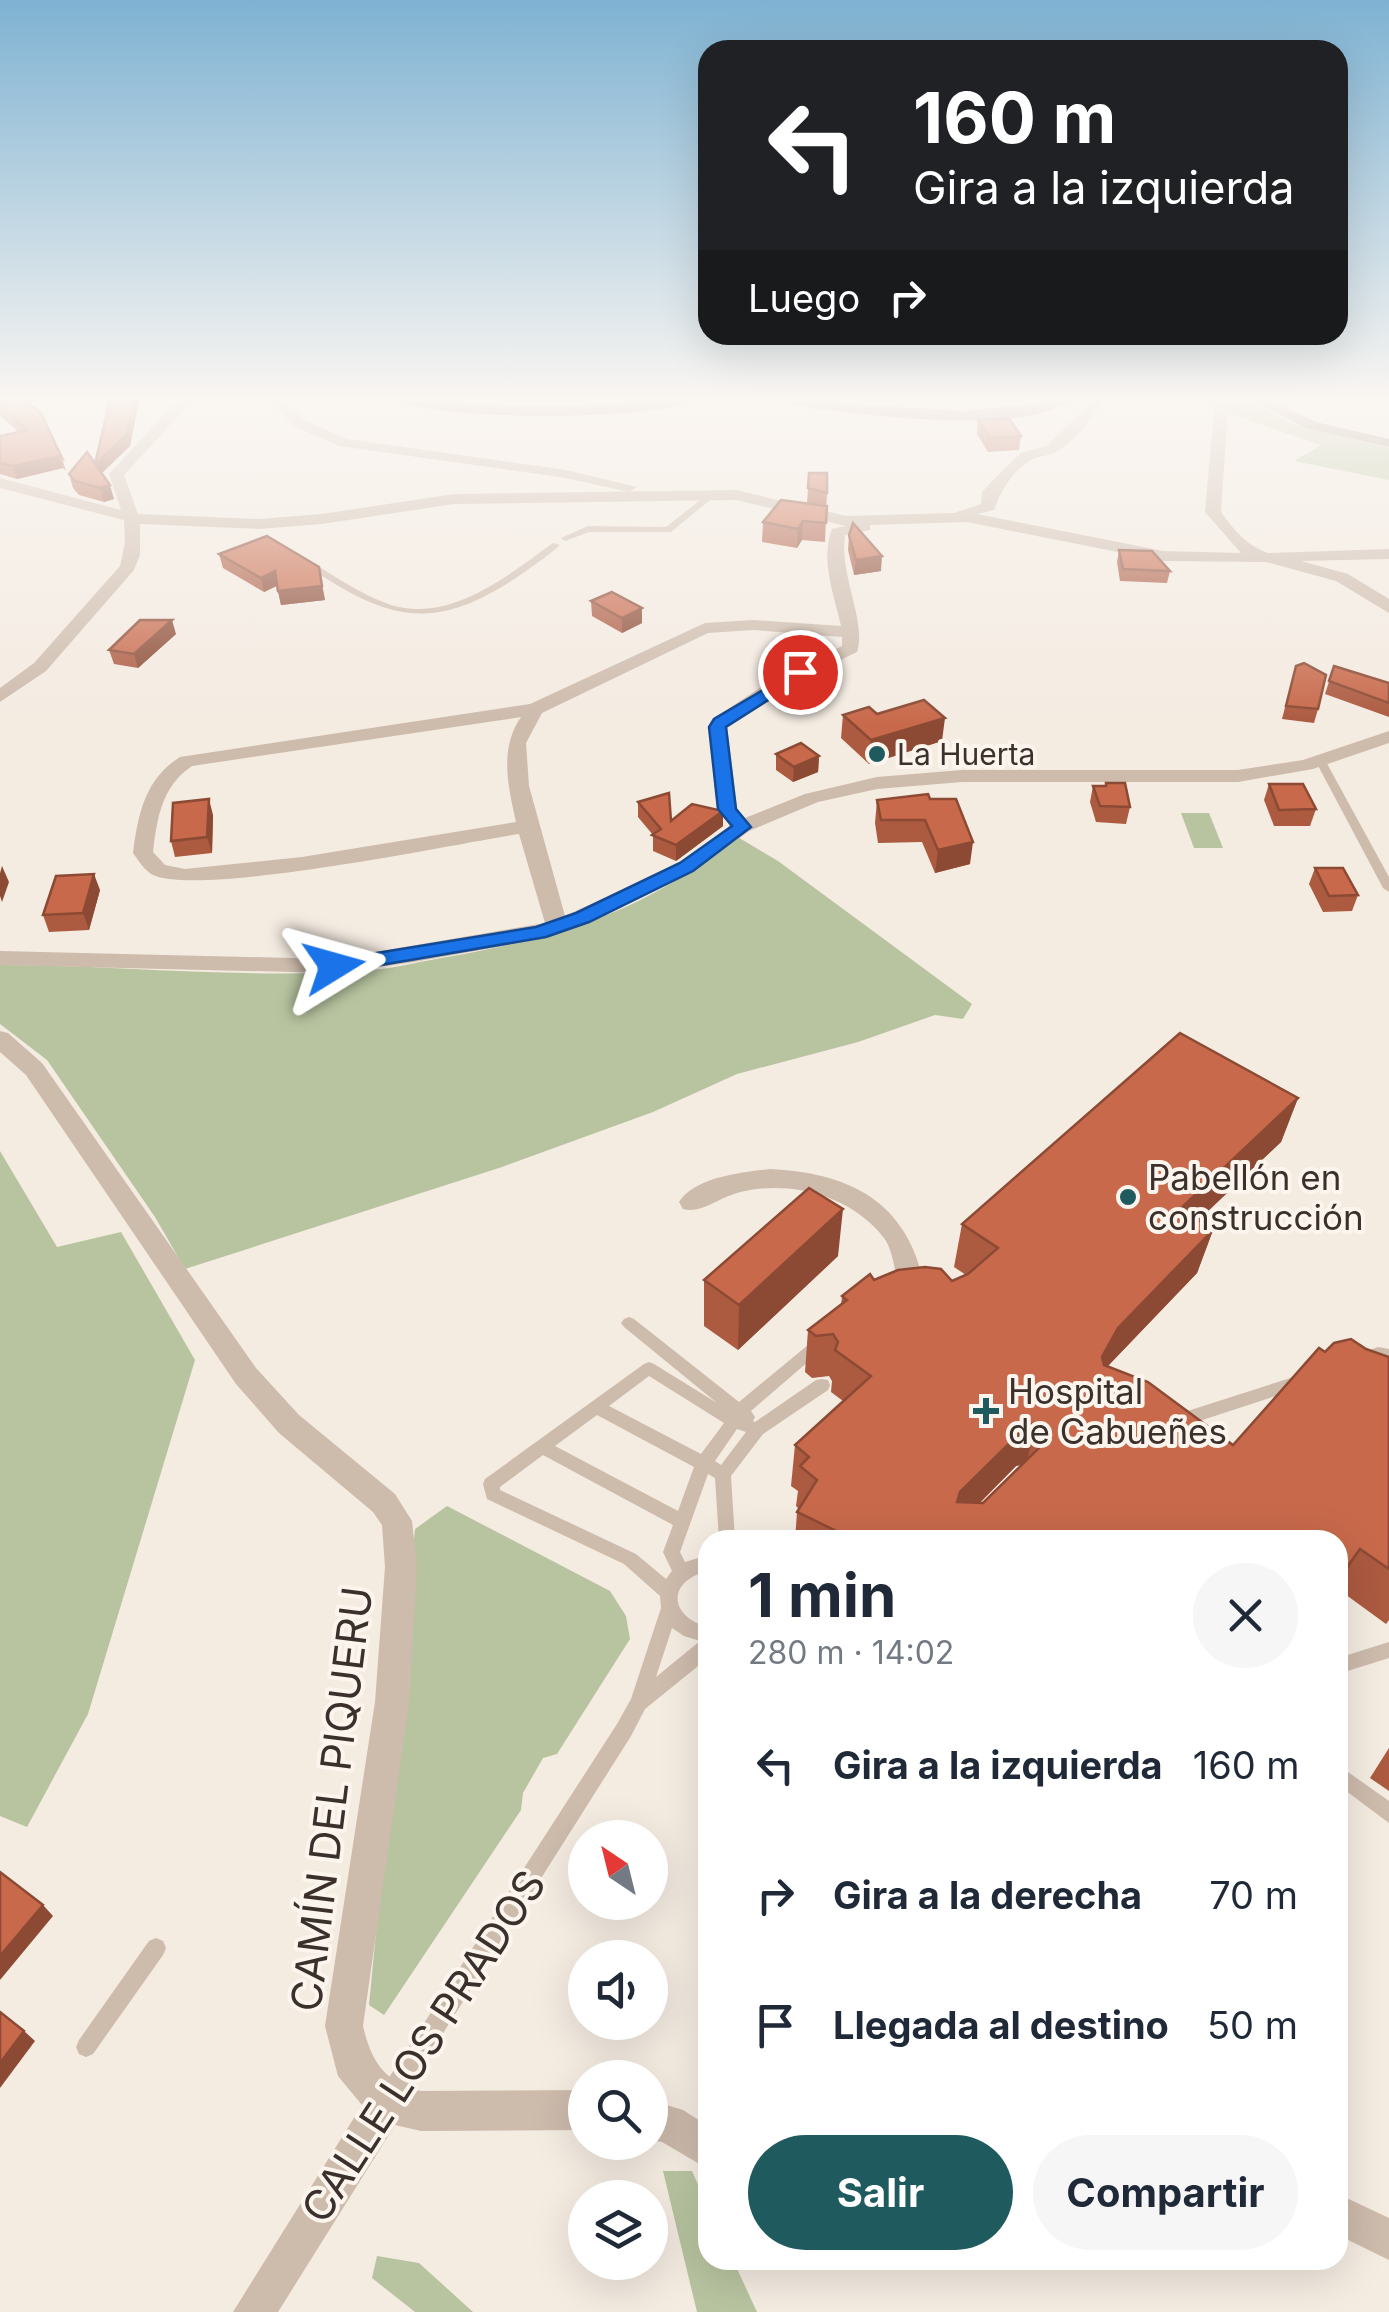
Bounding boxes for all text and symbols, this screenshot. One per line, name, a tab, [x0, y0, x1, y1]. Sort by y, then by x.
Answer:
text: 160 m	[913, 75, 1116, 160]
icon: left	[748, 80, 878, 210]
text: Gira a la izquierda	[913, 160, 1295, 215]
icon: right	[880, 270, 935, 325]
text: Luego	[748, 275, 860, 321]
pin	[758, 630, 843, 715]
icon: arrive	[773, 645, 828, 700]
place label: La Huerta	[897, 736, 1035, 772]
marker: La Huerta	[866, 743, 888, 765]
position arrow	[282, 914, 386, 1018]
place label: Pabellón en construcción	[1148, 1156, 1364, 1238]
marker: Pabellón en construcción	[1117, 1186, 1139, 1208]
place label: Hospital de Cabueñes	[1008, 1370, 1227, 1452]
marker: Hospital de Cabueñes	[973, 1398, 999, 1424]
text: 1 min	[748, 1559, 896, 1631]
button: close	[1193, 1563, 1298, 1668]
street label: CAMÍN DEL PIQUERU	[280, 1584, 382, 2014]
text: 280 m · 14:02	[748, 1633, 954, 1672]
icon: left	[748, 1738, 803, 1793]
text: Gira a la izquierda	[833, 1742, 1163, 1788]
text: 160 m	[1193, 1742, 1300, 1788]
north arrow	[568, 1820, 668, 1920]
map controls	[568, 1820, 668, 2280]
street label: CALLE LOS PRADOS	[290, 1861, 556, 2231]
icon: right	[748, 1868, 803, 1923]
text: Gira a la derecha	[833, 1872, 1142, 1918]
text: 70 m	[1209, 1872, 1298, 1918]
button: sound	[568, 1940, 668, 2040]
icon: arrive	[748, 1998, 803, 2053]
text: Llegada al destino	[833, 2002, 1169, 2048]
text: 50 m	[1207, 2002, 1298, 2048]
button: search	[568, 2060, 668, 2160]
button: Salir	[748, 2135, 1013, 2250]
button: Compartir	[1033, 2135, 1298, 2250]
button: layers	[568, 2180, 668, 2280]

